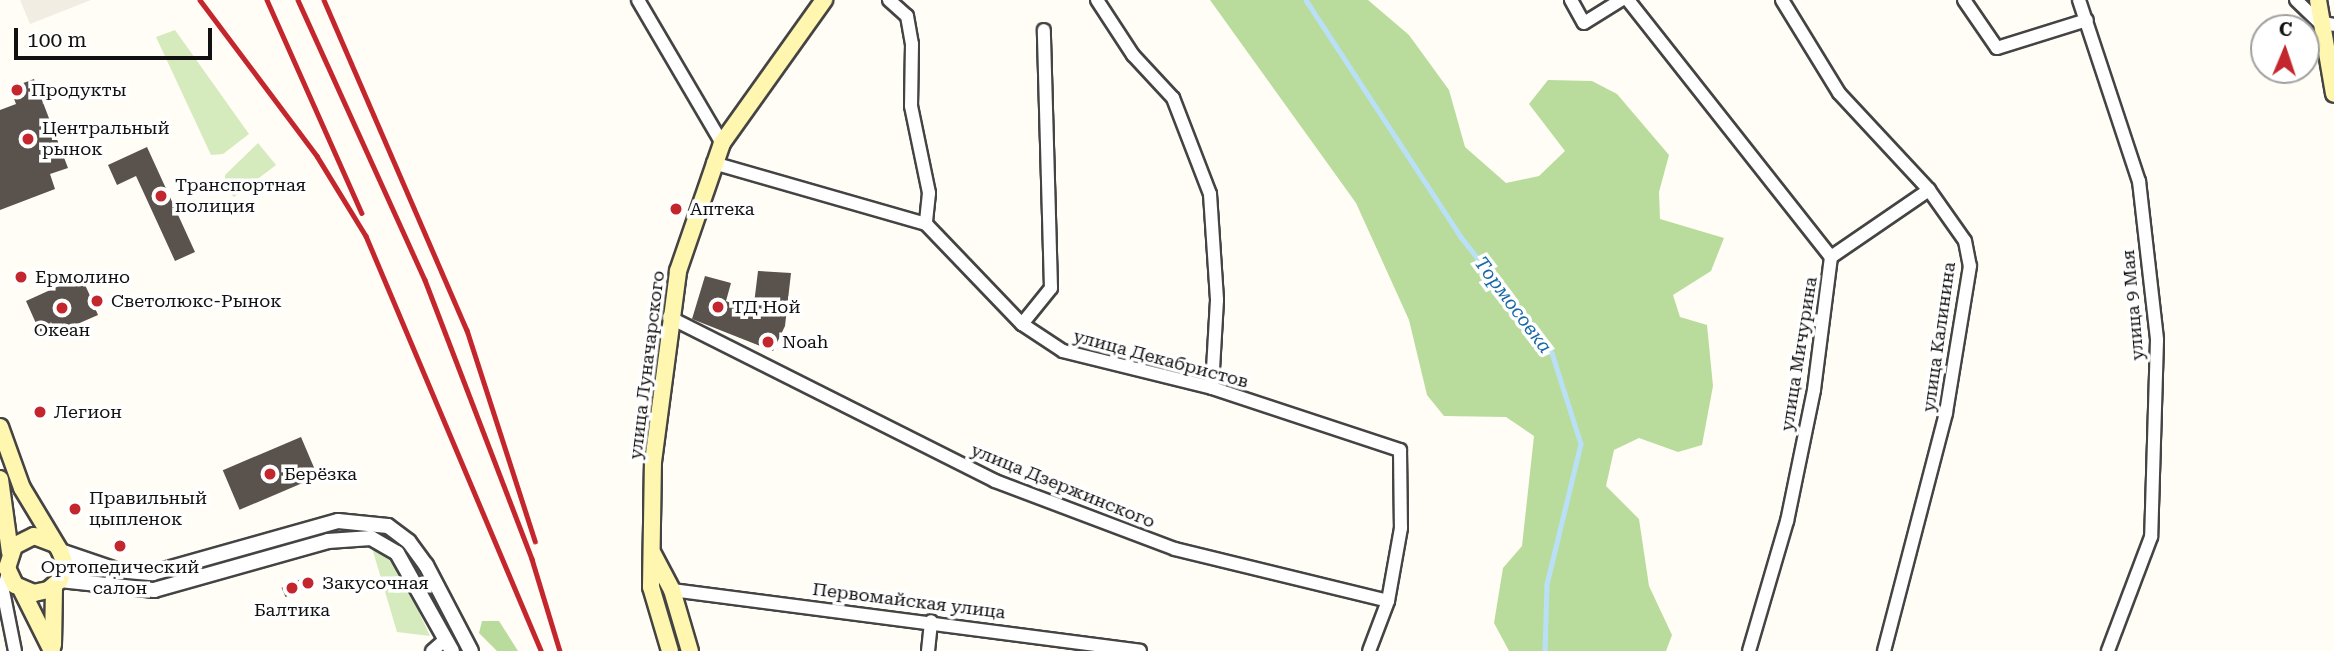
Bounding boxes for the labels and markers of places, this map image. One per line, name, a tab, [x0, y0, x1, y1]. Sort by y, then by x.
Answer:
place label: Продукты	[31, 79, 127, 101]
marker: Продукты	[9, 82, 25, 98]
place label: Центральный рынок	[42, 118, 170, 160]
marker: Центральный рынок	[20, 131, 36, 147]
place label: Транспортная полиция	[175, 175, 306, 218]
marker: Транспортная полиция	[153, 188, 169, 204]
place label: Аптека	[690, 198, 755, 220]
marker: Аптека	[668, 201, 684, 217]
place label: Ермолино	[35, 266, 130, 288]
marker: Ермолино	[13, 269, 29, 285]
place label: Светолюкс-Рынок	[111, 290, 282, 312]
marker: Светолюкс-Рынок	[89, 293, 105, 309]
place label: ТД Ной	[732, 296, 800, 318]
marker: ТД Ной	[710, 299, 726, 315]
marker: Океан	[54, 300, 70, 316]
place label: Океан	[34, 319, 90, 341]
place label: Noah	[782, 331, 828, 353]
marker: Noah	[760, 334, 776, 350]
place label: Легион	[54, 401, 122, 423]
marker: Легион	[32, 404, 48, 420]
place label: Берёзка	[284, 463, 357, 485]
marker: Берёзка	[262, 466, 278, 482]
place label: Правильный цыпленок	[89, 488, 207, 530]
marker: Правильный цыпленок	[67, 501, 83, 517]
marker: Ортопедический салон	[112, 538, 128, 554]
place label: Ортопедический салон	[41, 557, 199, 600]
place label: Закусочная	[322, 572, 429, 594]
marker: Закусочная	[300, 575, 316, 591]
marker: Балтика	[284, 580, 300, 596]
place label: Балтика	[254, 599, 330, 621]

